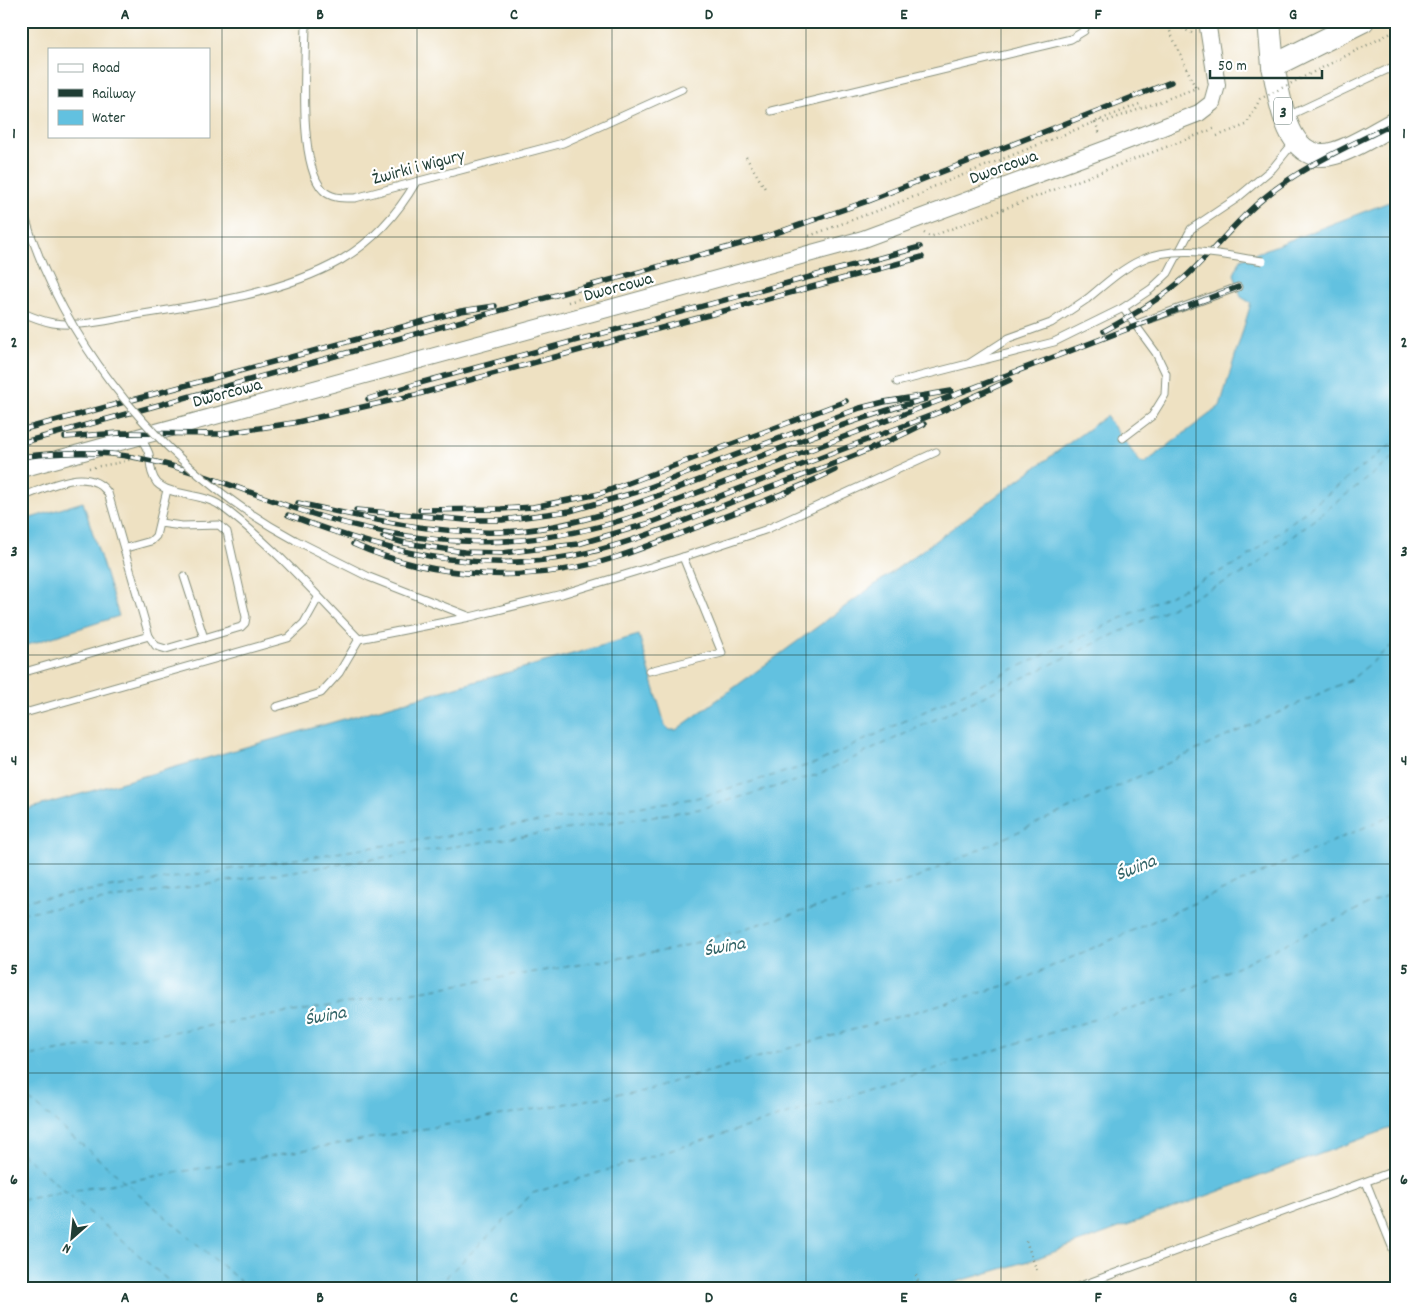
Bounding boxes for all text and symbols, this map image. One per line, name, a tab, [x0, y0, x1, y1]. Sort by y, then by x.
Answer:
text: A	[121, 4, 130, 27]
text: B	[316, 4, 324, 27]
text: C	[510, 4, 518, 27]
text: D	[705, 4, 714, 27]
text: E	[900, 4, 908, 27]
text: F	[1094, 4, 1102, 27]
text: G	[1289, 4, 1297, 27]
legend	[48, 48, 210, 138]
scale bar	[1210, 48, 1323, 80]
text: 50 m	[1218, 56, 1247, 78]
text: Road	[92, 58, 120, 80]
text: Railway	[92, 84, 136, 106]
road number: 3	[1274, 98, 1292, 124]
text: Water	[92, 108, 126, 130]
text: 1	[12, 123, 16, 146]
text: 1	[1402, 123, 1406, 146]
street label: Żwirki i Wigury	[369, 144, 468, 193]
street label: Dworcowa	[966, 144, 1042, 192]
street label: Dworcowa	[581, 267, 657, 310]
text: 2	[11, 332, 18, 355]
text: 2	[1401, 332, 1408, 355]
street label: Dworcowa	[190, 373, 266, 416]
text: 3	[10, 541, 18, 564]
text: 3	[1400, 541, 1408, 564]
text: 4	[11, 750, 17, 773]
text: 4	[1401, 750, 1407, 773]
water label: Świna	[1112, 849, 1161, 889]
water label: Świna	[702, 931, 748, 965]
text: 5	[10, 959, 18, 982]
text: 5	[1400, 959, 1408, 982]
water label: Świna	[303, 1000, 349, 1034]
text: 6	[10, 1169, 18, 1192]
text: 6	[1400, 1169, 1408, 1192]
north arrow	[48, 1212, 98, 1262]
text: N	[59, 1237, 75, 1258]
text: A	[121, 1287, 130, 1310]
text: B	[316, 1287, 324, 1310]
text: C	[510, 1287, 518, 1310]
text: D	[705, 1287, 714, 1310]
text: E	[900, 1287, 908, 1310]
text: F	[1094, 1287, 1102, 1310]
text: G	[1289, 1287, 1297, 1310]

